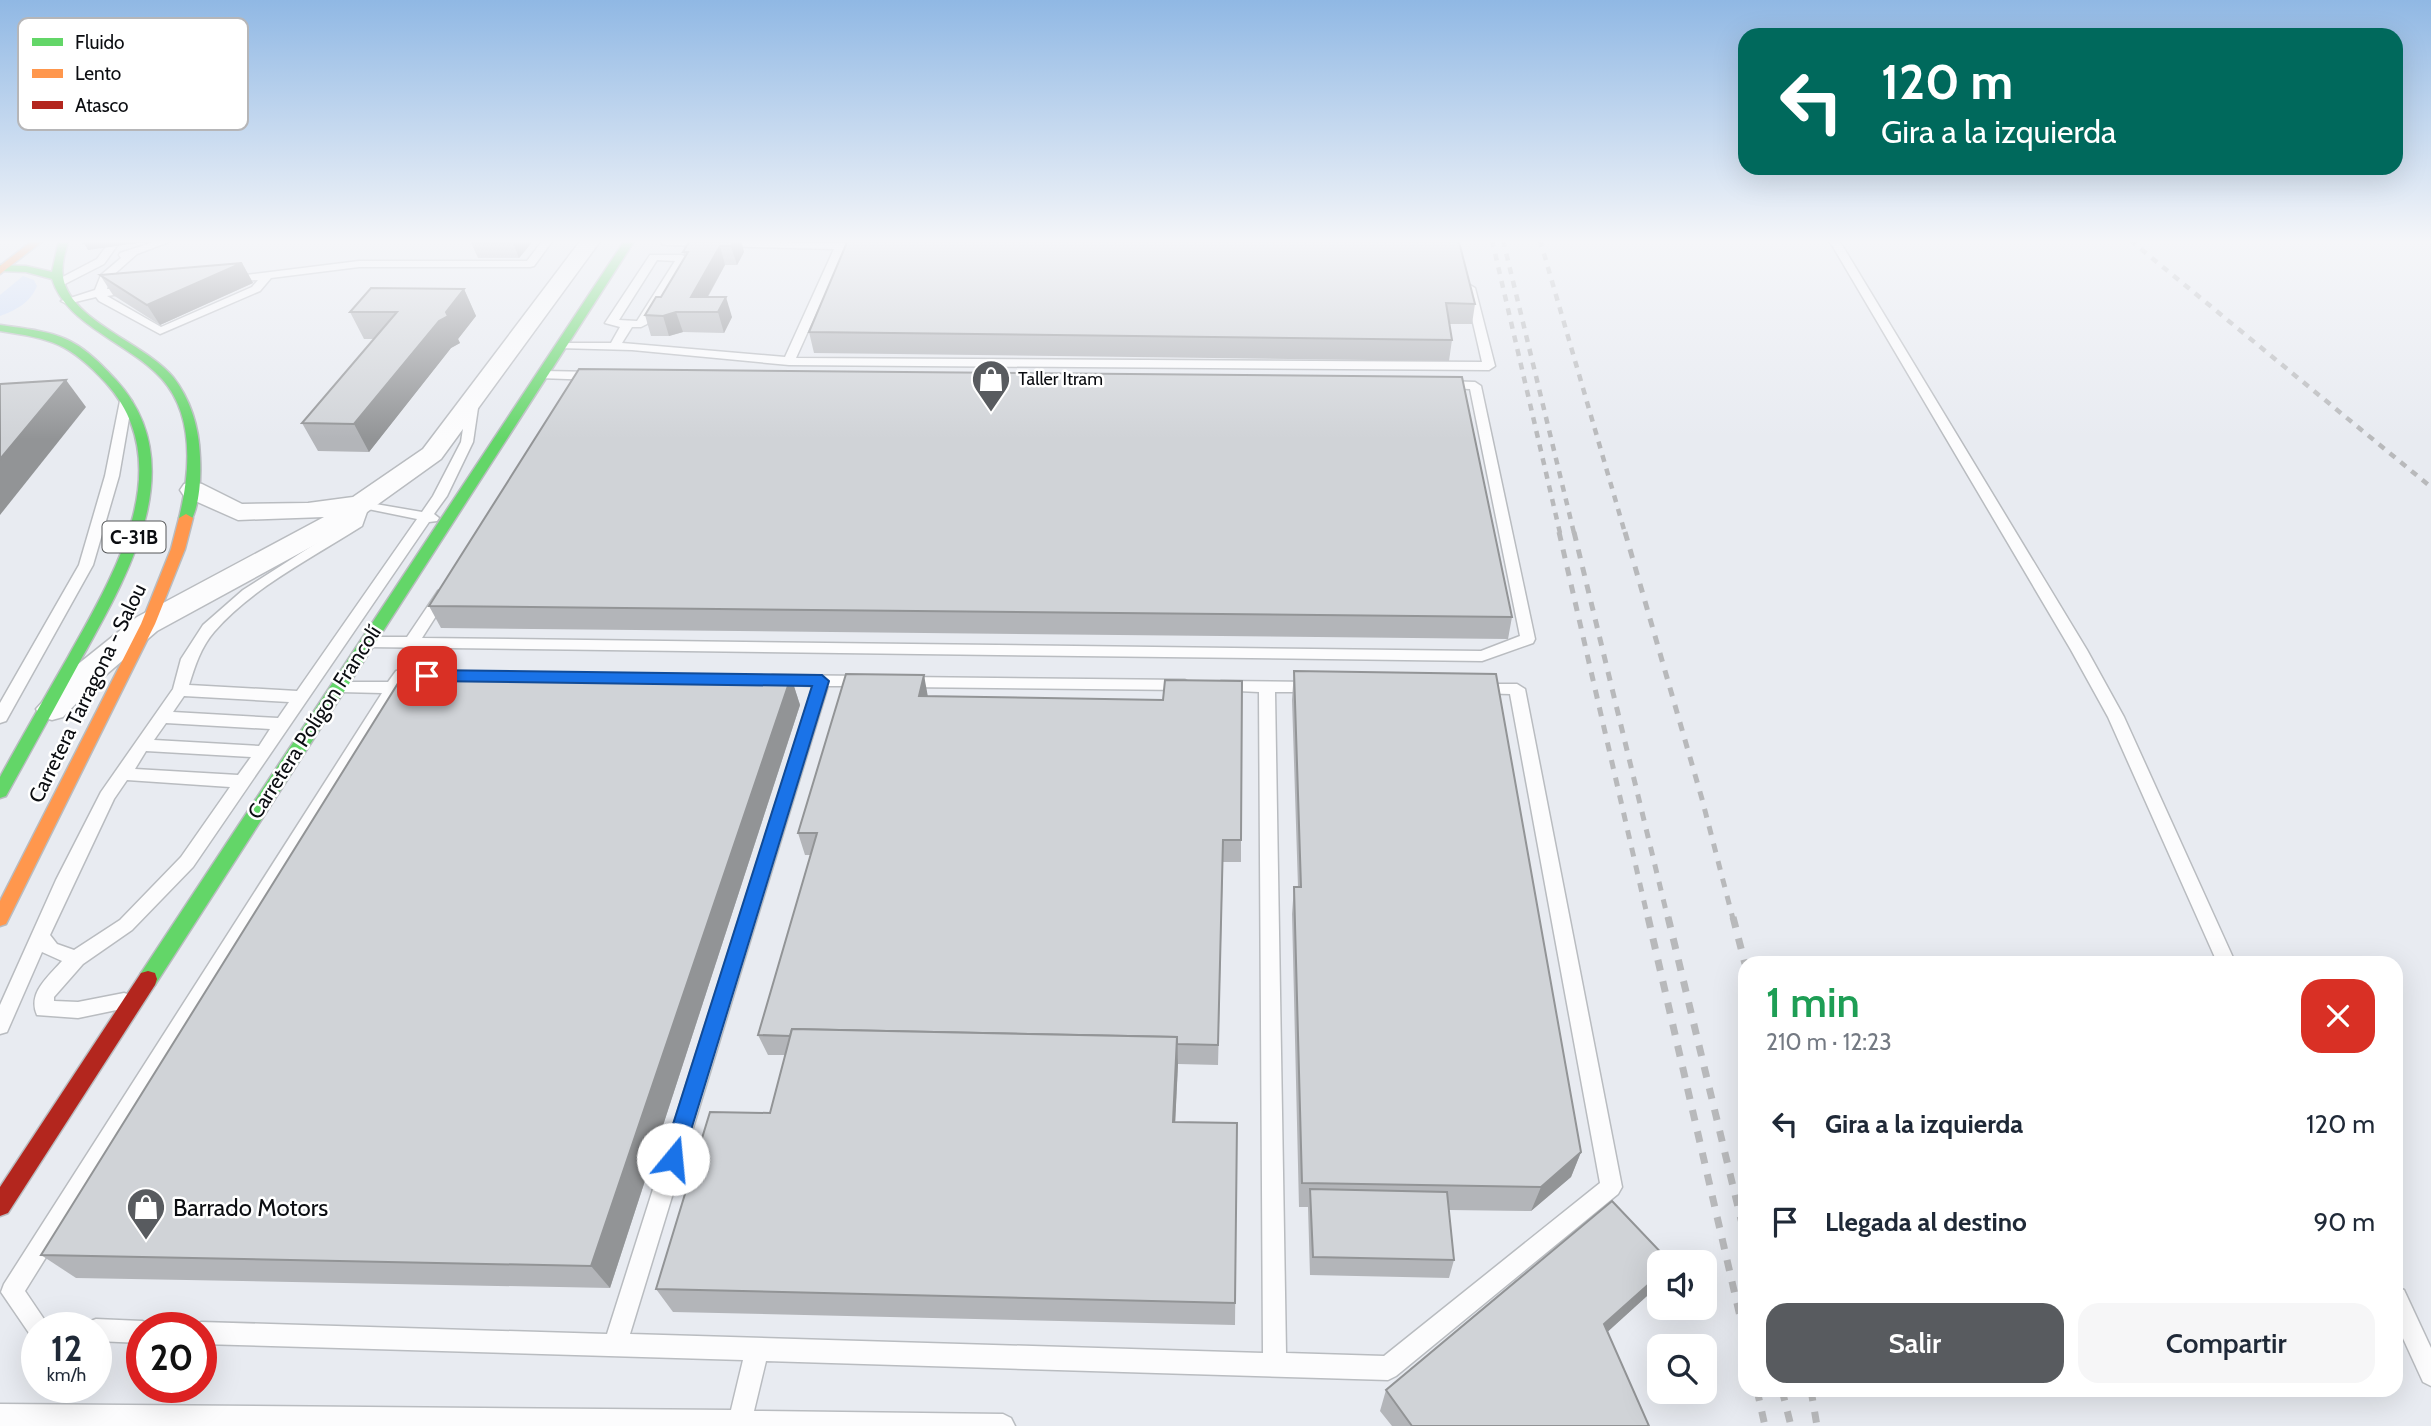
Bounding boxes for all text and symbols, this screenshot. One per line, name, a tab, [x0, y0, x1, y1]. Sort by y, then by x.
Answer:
legend	[18, 18, 248, 130]
text: Fluido	[75, 31, 124, 54]
text: 120 m	[1881, 52, 2013, 111]
icon: left	[1766, 56, 1857, 147]
text: Lento	[75, 62, 121, 85]
text: Atasco	[75, 94, 129, 117]
text: Gira a la izquierda	[1881, 112, 2116, 151]
shop icon: Taller Itram	[970, 358, 1012, 413]
place label: Taller Itram	[1018, 368, 1103, 390]
road number: C-31B	[102, 522, 166, 552]
street label: Carretera Tarragona - Salou	[23, 579, 151, 807]
street label: Carretera Polígon Francolí	[242, 620, 386, 823]
pin	[397, 646, 457, 706]
icon: arrive	[408, 657, 446, 695]
text: 1 min	[1766, 976, 1860, 1028]
button: close	[2301, 979, 2375, 1053]
text: 210 m · 12:23	[1766, 1028, 1892, 1056]
icon: left	[1766, 1105, 1804, 1143]
text: Gira a la izquierda	[1825, 1108, 2023, 1140]
text: 120 m	[2306, 1108, 2375, 1140]
position arrow	[636, 1122, 710, 1196]
shop icon: Barrado Motors	[125, 1186, 167, 1241]
place label: Barrado Motors	[173, 1193, 328, 1222]
icon: arrive	[1766, 1203, 1804, 1241]
text: Llegada al destino	[1825, 1206, 2027, 1238]
text: 90 m	[2313, 1206, 2375, 1238]
map controls	[1647, 1250, 1717, 1404]
button: sound	[1647, 1250, 1717, 1320]
button: Salir	[1766, 1303, 2064, 1383]
button: Compartir	[2078, 1303, 2375, 1383]
speed limit sign: 20	[126, 1312, 217, 1403]
text: 12	[51, 1327, 82, 1370]
button: search	[1647, 1334, 1717, 1404]
text: km/h	[47, 1364, 86, 1386]

